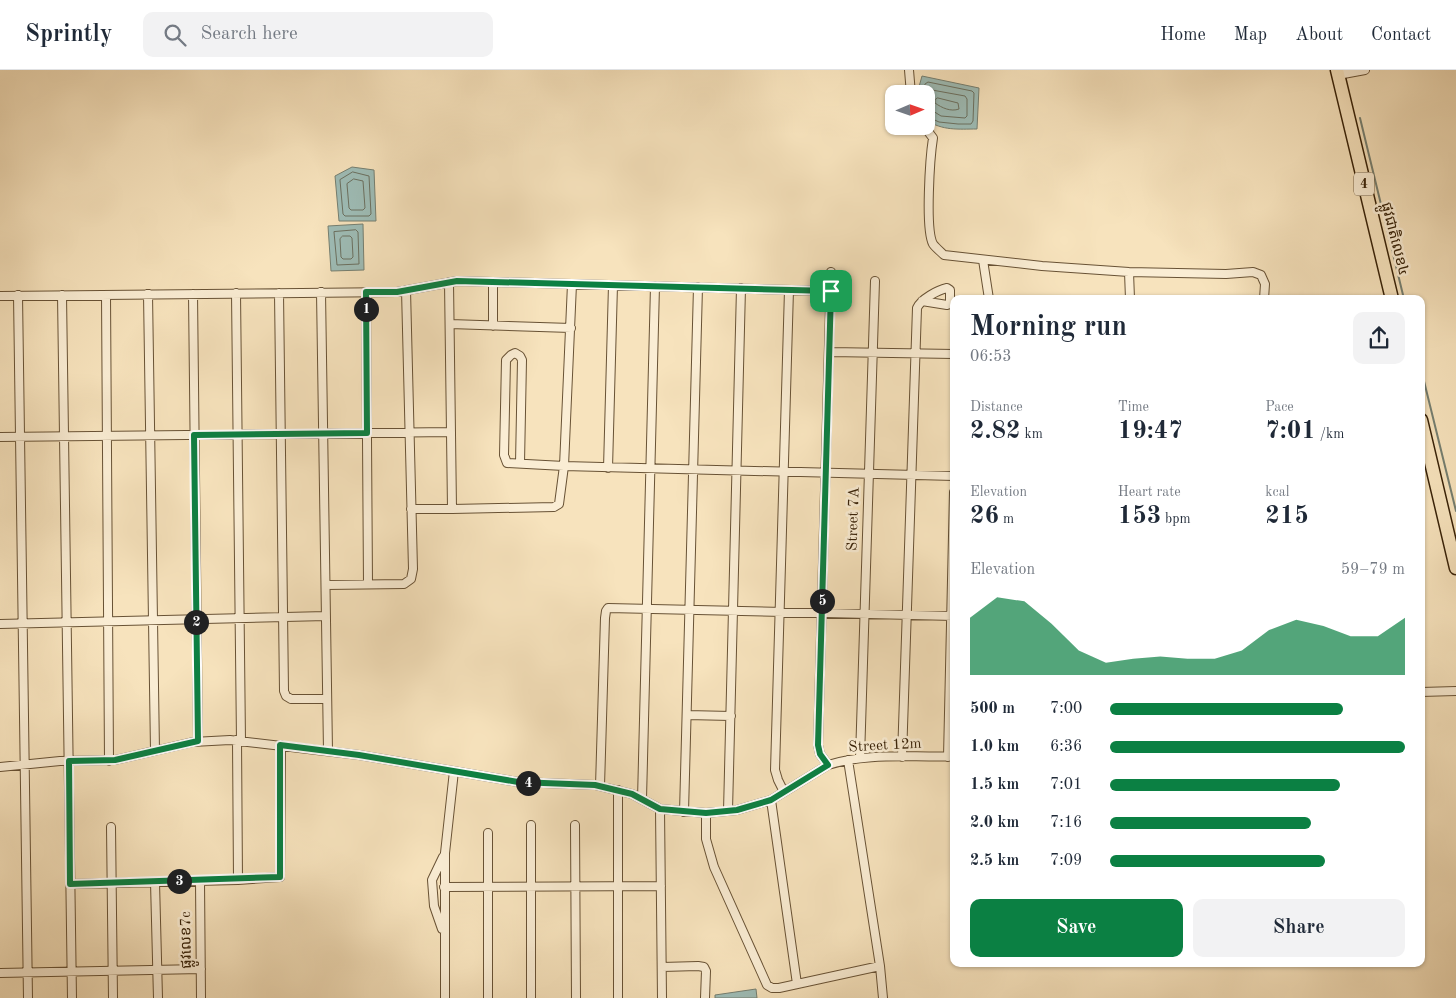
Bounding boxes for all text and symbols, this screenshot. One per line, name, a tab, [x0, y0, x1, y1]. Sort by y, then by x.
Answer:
search box	[143, 12, 493, 57]
icon: search	[161, 21, 189, 49]
text: Sprintly	[25, 23, 113, 47]
text: Search here	[201, 25, 298, 44]
text: Home	[1160, 26, 1206, 44]
text: Map	[1234, 26, 1267, 44]
text: About	[1295, 26, 1343, 44]
text: Contact	[1371, 26, 1431, 44]
north arrow	[885, 85, 935, 135]
map controls	[885, 85, 935, 135]
road number: 4	[1354, 172, 1374, 196]
street label: ផ្លូវជាតិលេខ៤	[1373, 200, 1412, 278]
pin	[810, 270, 852, 312]
icon: arrive	[817, 277, 845, 305]
pin: 1	[354, 296, 378, 322]
text: 1	[362, 302, 371, 316]
button: share	[1353, 312, 1405, 364]
text: Morning run	[970, 314, 1127, 342]
text: 06:53	[970, 349, 1012, 365]
text: Distance	[970, 400, 1023, 414]
text: Time	[1118, 400, 1149, 414]
text: Pace	[1265, 400, 1294, 414]
text: 2.82	[970, 419, 1021, 444]
text: 19:47	[1118, 419, 1183, 444]
text: 7:01	[1265, 419, 1316, 444]
text: km	[1021, 427, 1043, 441]
text: /km	[1316, 427, 1344, 441]
text: Elevation	[970, 485, 1027, 499]
text: Heart rate	[1118, 485, 1181, 499]
text: kcal	[1265, 485, 1289, 499]
street label: Street 7A	[845, 486, 863, 551]
text: 26	[970, 504, 999, 529]
text: 153	[1118, 504, 1161, 529]
text: 215	[1265, 504, 1309, 529]
text: m	[999, 512, 1014, 526]
text: bpm	[1161, 512, 1191, 526]
text: Elevation	[970, 562, 1035, 578]
text: 59–79 m	[1341, 562, 1405, 578]
pin: 5	[810, 588, 834, 614]
text: 5	[818, 594, 827, 608]
pin: 2	[184, 610, 208, 634]
text: 2	[192, 615, 201, 629]
text: 500 m	[970, 701, 1015, 717]
text: 7:00	[1050, 701, 1082, 717]
street label: Street 12m	[848, 737, 922, 755]
text: 1.0 km	[970, 739, 1019, 755]
text: 6:36	[1050, 739, 1082, 755]
pin: 4	[516, 770, 540, 796]
text: 4	[524, 776, 533, 790]
text: 1.5 km	[970, 777, 1019, 793]
text: 7:01	[1050, 777, 1082, 793]
text: 2.0 km	[970, 815, 1019, 831]
text: 7:16	[1050, 815, 1082, 831]
text: 2.5 km	[970, 853, 1019, 869]
text: 7:09	[1050, 853, 1082, 869]
pin: 3	[166, 868, 192, 894]
text: 3	[175, 874, 184, 888]
button: Save	[970, 899, 1183, 957]
button: Share	[1193, 899, 1405, 957]
street label: ផ្លូវលេខ7c	[179, 911, 199, 969]

